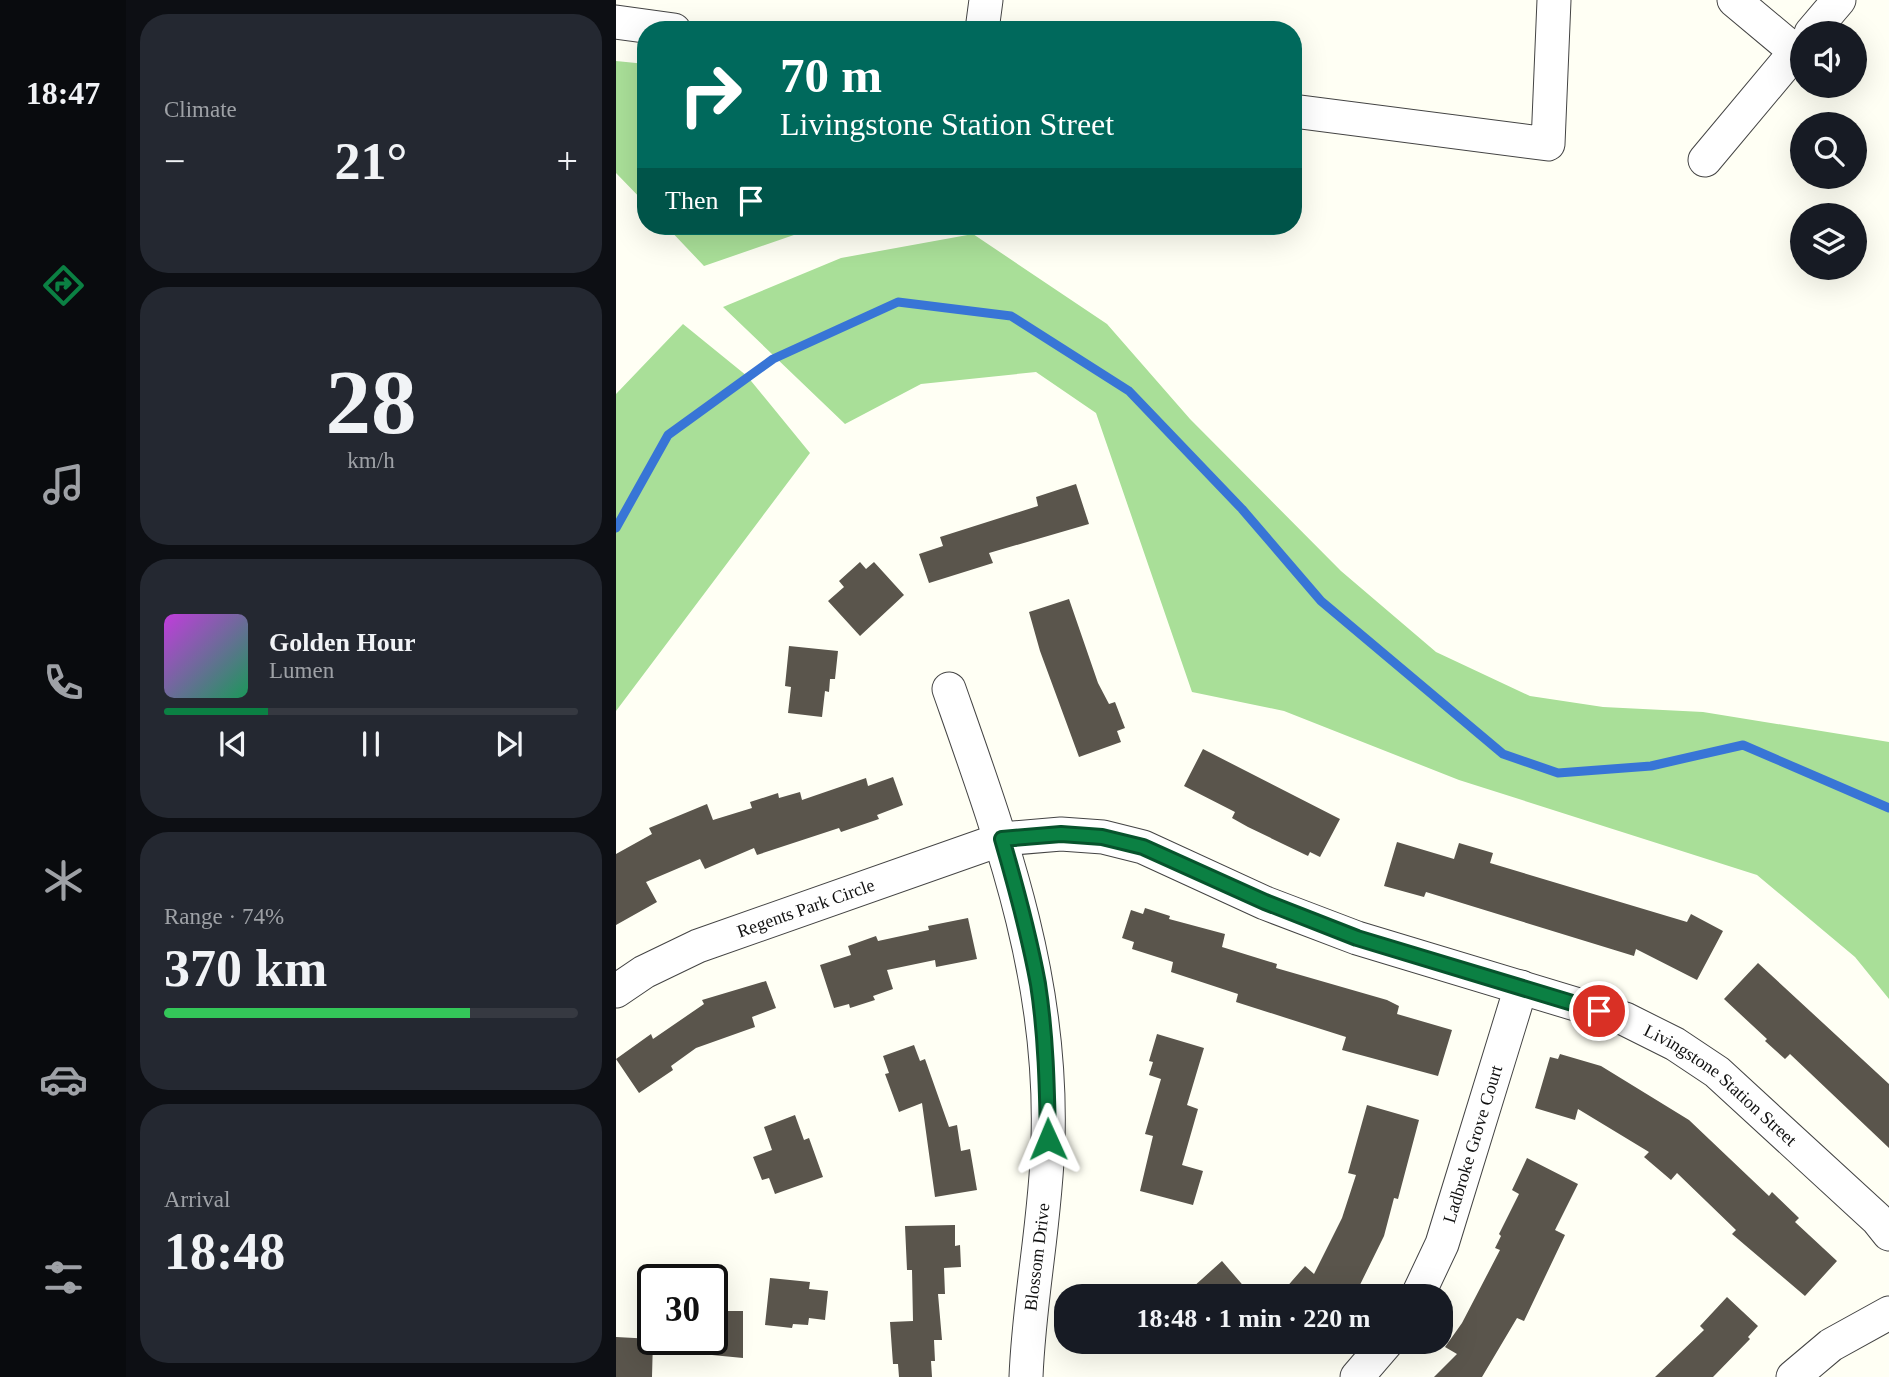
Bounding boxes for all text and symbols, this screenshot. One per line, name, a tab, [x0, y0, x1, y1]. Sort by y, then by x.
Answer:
map controls	[1790, 21, 1867, 280]
button: sound	[1790, 21, 1867, 98]
text: 70 m	[780, 48, 882, 103]
icon: right	[665, 49, 756, 140]
text: 18:47	[26, 75, 100, 111]
text: Climate	[164, 97, 237, 122]
text: Livingstone Station Street	[780, 106, 1114, 142]
button: search	[1790, 112, 1867, 189]
text: 21°	[335, 133, 407, 190]
text: −	[164, 140, 185, 182]
text: +	[557, 140, 578, 182]
icon: arrive	[732, 182, 770, 220]
text: Then	[665, 186, 718, 215]
button: layers	[1790, 203, 1867, 280]
icon: directions	[39, 261, 88, 310]
text: 28	[326, 352, 417, 453]
text: km/h	[347, 448, 395, 473]
icon: music	[39, 460, 88, 509]
text: Golden Hour	[269, 628, 416, 657]
icon: phone	[39, 658, 88, 707]
text: Lumen	[269, 658, 334, 683]
icon: previous	[214, 725, 252, 763]
icon: pause	[352, 725, 390, 763]
icon: next	[490, 725, 528, 763]
icon: climate	[39, 856, 88, 905]
street label: Regents Park Circle	[734, 875, 877, 941]
text: Range · 74%	[164, 904, 284, 929]
text: 370 km	[164, 940, 327, 997]
pin	[1569, 981, 1629, 1041]
icon: arrive	[1580, 992, 1618, 1030]
street label: Livingstone Station Street	[1641, 1020, 1801, 1150]
icon: car	[39, 1055, 88, 1104]
street label: Ladbroke Grove Court	[1439, 1063, 1506, 1226]
position arrow	[1011, 1102, 1085, 1176]
text: Arrival	[164, 1187, 230, 1212]
street label: Blossom Drive	[1020, 1202, 1054, 1312]
text: 18:48	[164, 1223, 285, 1280]
icon: filters	[39, 1253, 88, 1302]
speed limit sign: 30	[637, 1264, 728, 1355]
text: 18:48 · 1 min · 220 m	[1137, 1304, 1371, 1333]

